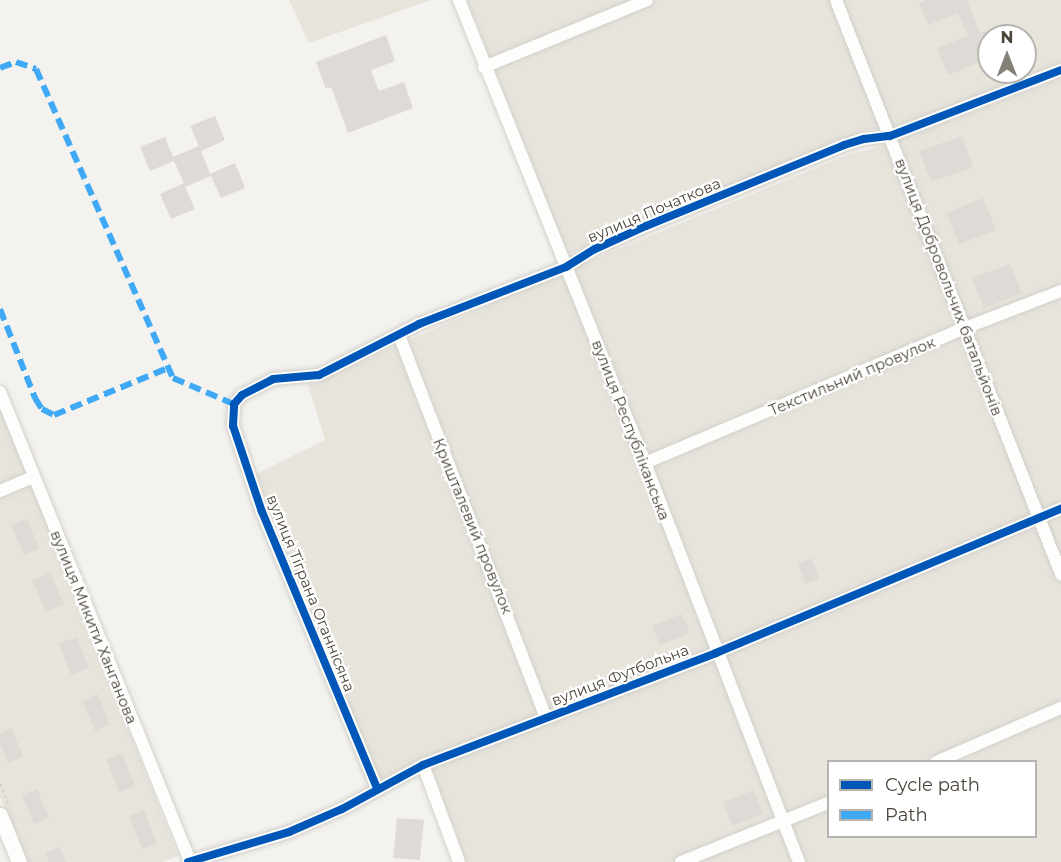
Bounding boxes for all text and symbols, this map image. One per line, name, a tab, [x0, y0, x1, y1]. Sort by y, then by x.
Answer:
north arrow	[977, 24, 1037, 84]
text: N	[1001, 28, 1013, 47]
street label: вулиця Добровольчих батальйонів	[891, 156, 1007, 418]
street label: вулиця Початкова	[585, 174, 723, 246]
street label: Текстильний провулок	[766, 333, 938, 419]
street label: вулиця Республіканська	[588, 337, 674, 523]
street label: Кришталевий провулок	[429, 435, 517, 617]
street label: вулиця Тіграна Оганнісяна	[263, 492, 359, 694]
street label: вулиця Микити Ханганова	[47, 528, 141, 726]
street label: вулиця Футбольна	[549, 641, 691, 709]
legend	[827, 760, 1037, 838]
text: Cycle path	[885, 774, 980, 796]
text: Path	[885, 804, 928, 826]

